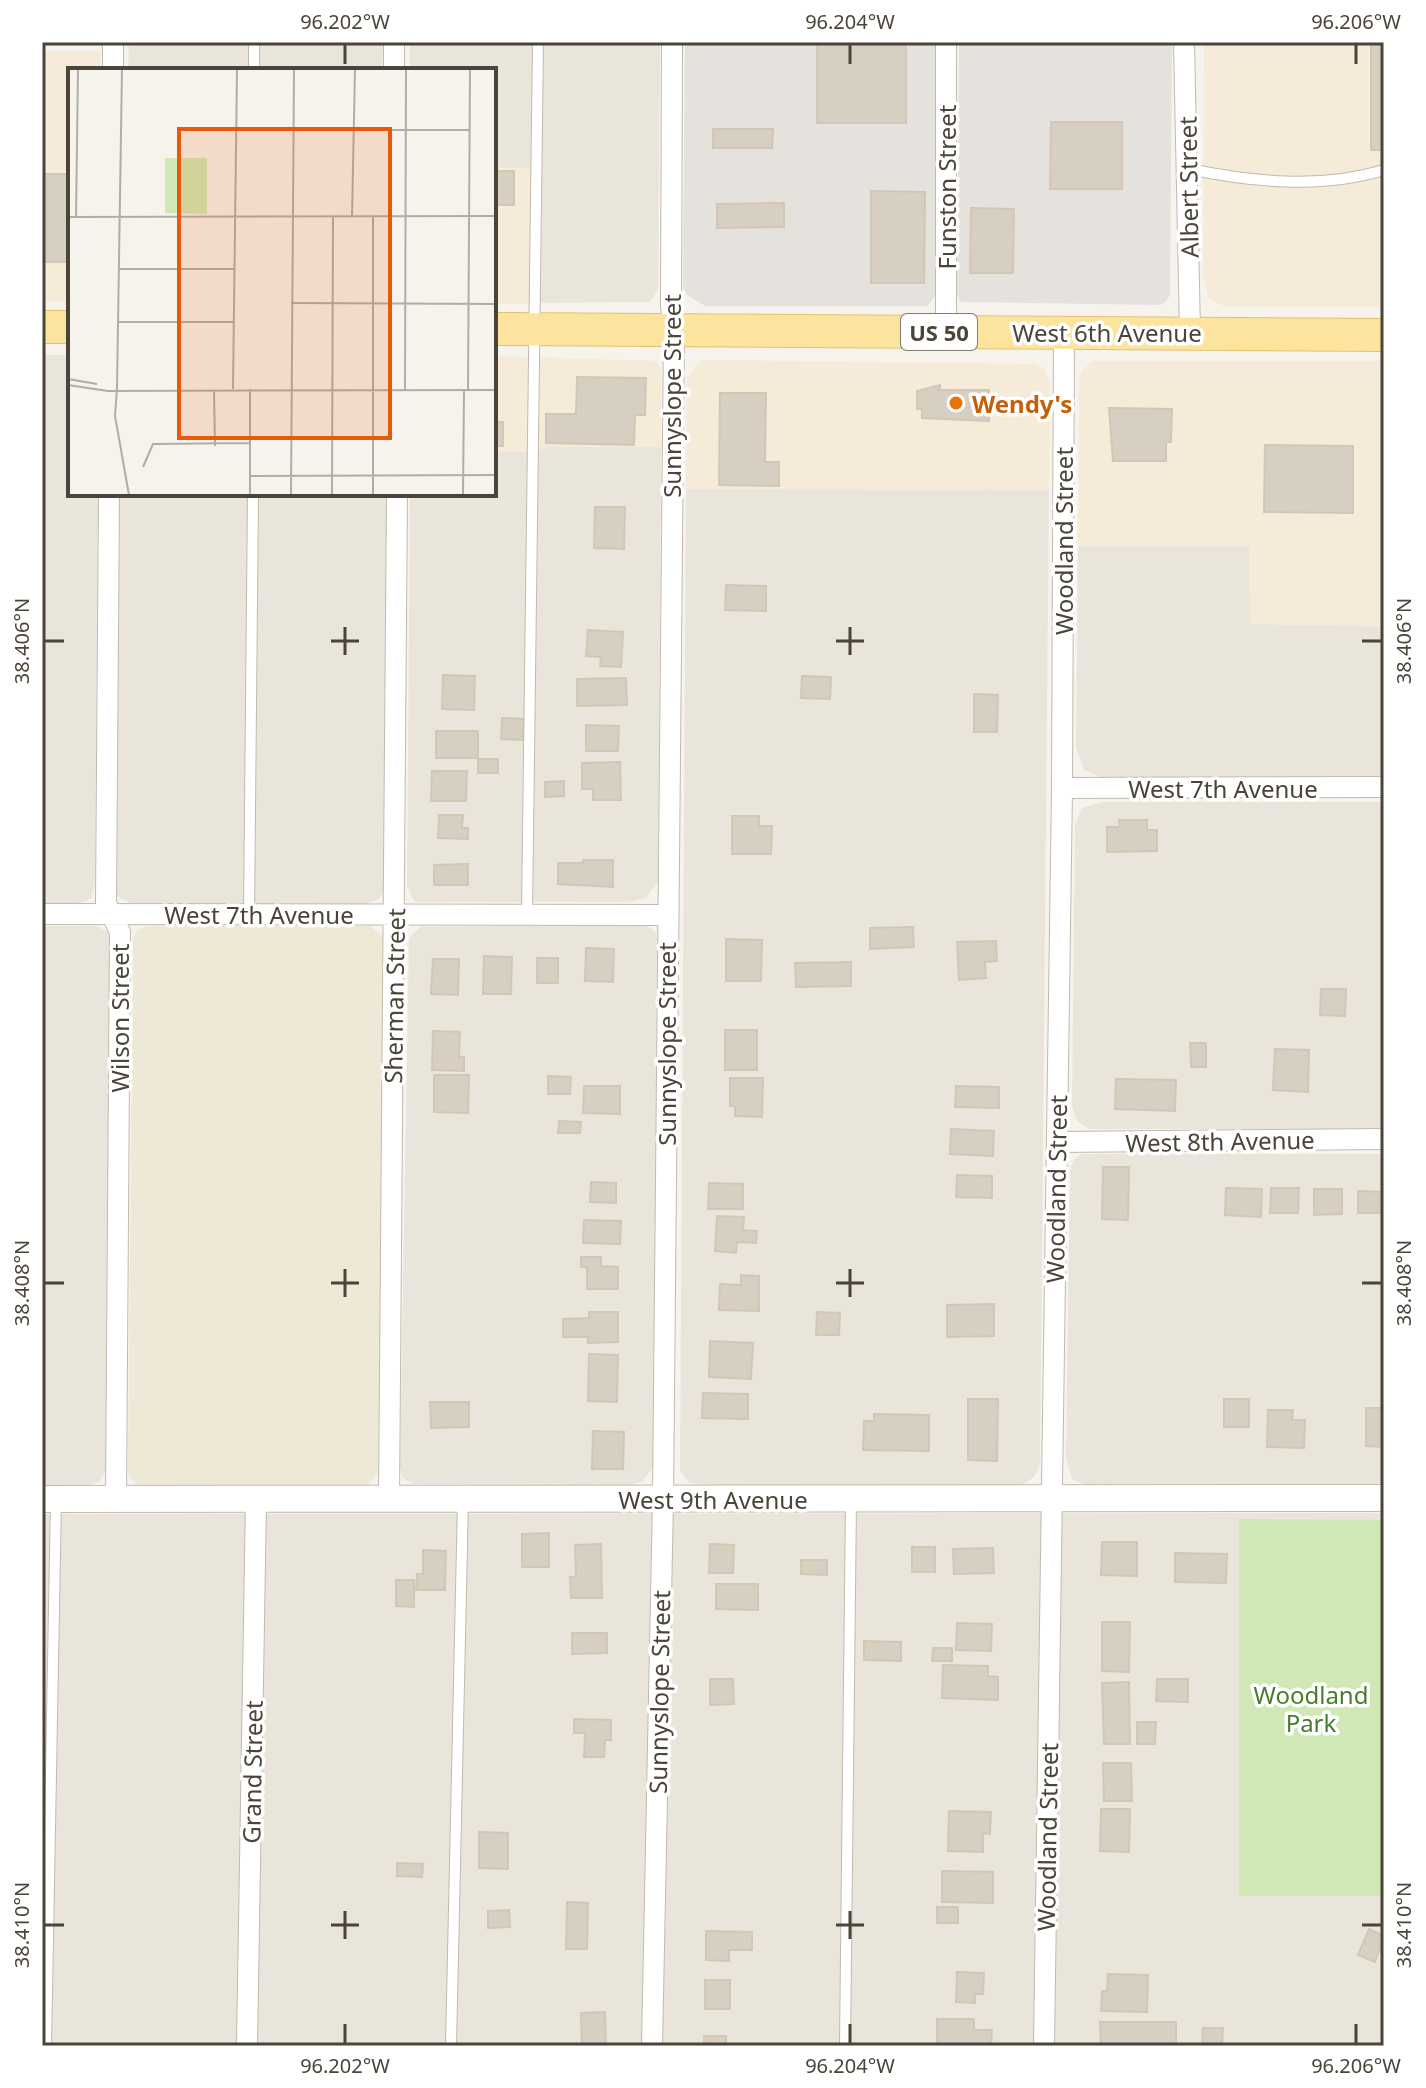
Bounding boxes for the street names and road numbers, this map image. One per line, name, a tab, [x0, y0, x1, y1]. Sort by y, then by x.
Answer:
street label: Funston Street	[930, 104, 963, 269]
street label: Albert Street	[1170, 116, 1206, 258]
street label: Sunnyslope Street	[655, 294, 688, 498]
road number: US 50	[901, 314, 977, 350]
street label: West 6th Avenue	[1012, 316, 1202, 349]
street label: Woodland Street	[1047, 447, 1080, 635]
street label: West 7th Avenue	[1128, 772, 1318, 805]
street label: West 7th Avenue	[164, 898, 354, 931]
street label: Sherman Street	[376, 908, 412, 1084]
street label: Sunnyslope Street	[650, 942, 683, 1146]
street label: Wilson Street	[103, 943, 136, 1092]
street label: Woodland Street	[1038, 1094, 1074, 1283]
street label: West 8th Avenue	[1125, 1123, 1315, 1159]
street label: West 9th Avenue	[618, 1483, 808, 1516]
street label: Sunnyslope Street	[641, 1590, 677, 1794]
street label: Grand Street	[234, 1700, 270, 1844]
street label: Woodland Street	[1029, 1742, 1065, 1931]

